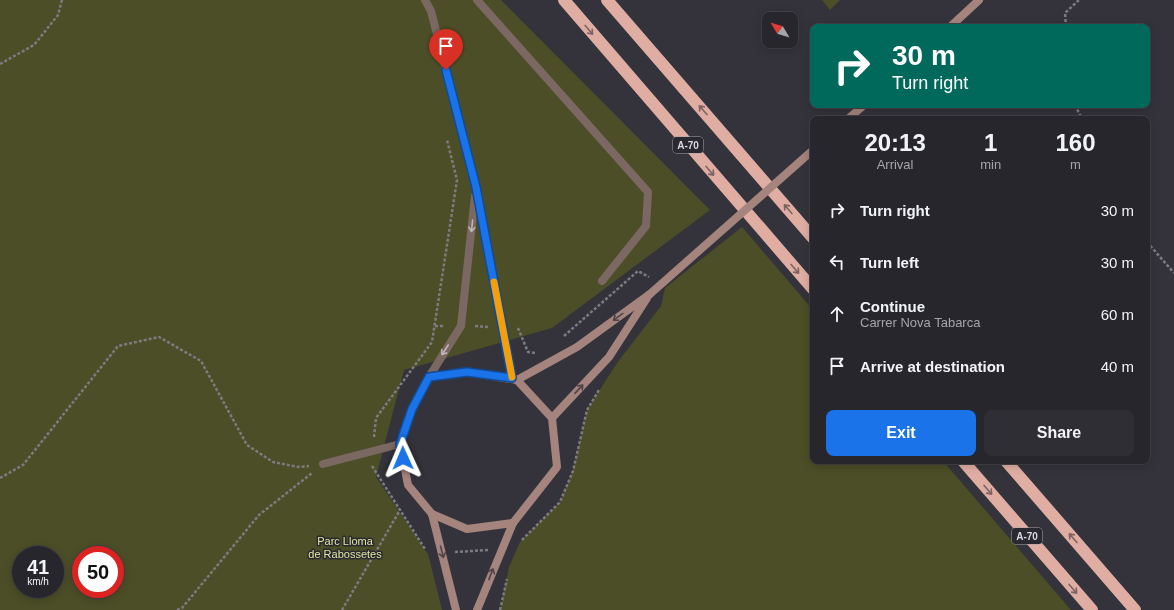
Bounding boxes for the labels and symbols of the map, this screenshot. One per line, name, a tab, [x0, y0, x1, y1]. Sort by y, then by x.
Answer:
north arrow	[762, 12, 798, 48]
one-way arrow	[584, 24, 593, 34]
pin	[429, 29, 463, 70]
one-way arrow	[698, 105, 707, 116]
road number: A-70	[673, 137, 703, 153]
one-way arrow	[705, 166, 715, 176]
one-way arrow	[783, 204, 792, 214]
one-way arrow	[468, 219, 476, 232]
one-way arrow	[791, 264, 800, 274]
one-way arrow	[613, 313, 624, 321]
one-way arrow	[441, 345, 450, 356]
one-way arrow	[574, 384, 584, 394]
position arrow	[382, 437, 424, 479]
one-way arrow	[983, 485, 992, 495]
road number: A-70	[1012, 528, 1042, 544]
one-way arrow	[1069, 533, 1078, 543]
park label: Parc Lloma de Rabossetes	[308, 535, 382, 560]
one-way arrow	[438, 545, 446, 558]
speed limit sign: 50	[72, 546, 124, 598]
one-way arrow	[487, 568, 495, 580]
one-way arrow	[1069, 583, 1078, 594]

